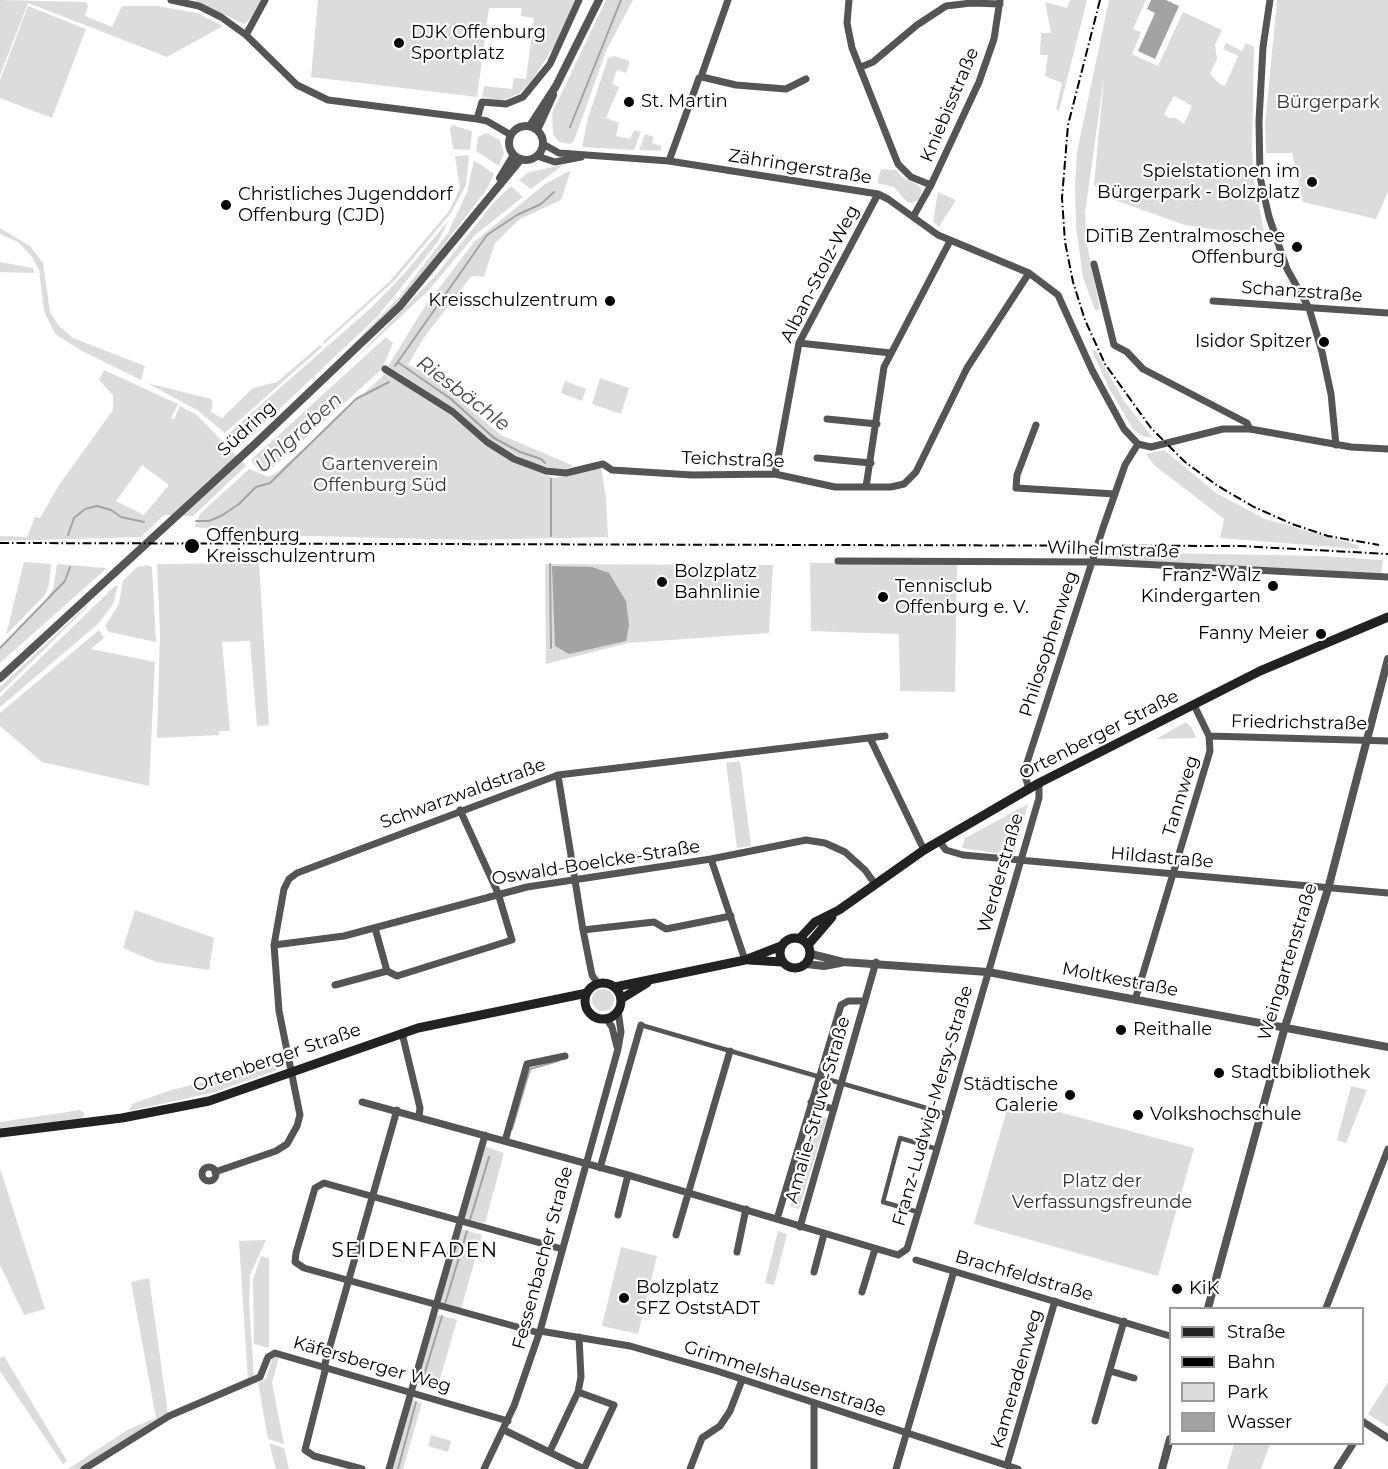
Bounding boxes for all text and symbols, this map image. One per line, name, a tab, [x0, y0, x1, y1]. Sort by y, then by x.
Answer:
place label: DJK Offenburg Sportplatz	[411, 22, 546, 64]
marker: DJK Offenburg Sportplatz	[392, 36, 406, 50]
street label: Kniebisstraße	[916, 44, 984, 166]
place label: St. Martin	[641, 91, 728, 113]
park label: Bürgerpark	[1276, 92, 1380, 114]
marker: St. Martin	[622, 95, 636, 109]
street label: Zähringerstraße	[727, 145, 873, 189]
place label: Spielstationen im Bürgerpark - Bolzplatz	[1097, 161, 1300, 204]
marker: Spielstationen im Bürgerpark - Bolzplatz	[1305, 175, 1319, 189]
place label: Christliches Jugenddorf Offenburg (CJD)	[238, 184, 453, 226]
marker: Christliches Jugenddorf Offenburg (CJD)	[219, 198, 233, 212]
street label: Alban-Stolz-Weg	[776, 202, 864, 346]
place label: DiTiB Zentralmoschee Offenburg	[1085, 226, 1285, 268]
marker: DiTiB Zentralmoschee Offenburg	[1290, 240, 1304, 254]
street label: Schanzstraße	[1241, 277, 1363, 307]
place label: Kreisschulzentrum	[428, 290, 598, 312]
marker: Kreisschulzentrum	[603, 294, 617, 308]
place label: Isidor Spitzer	[1195, 331, 1312, 353]
marker: Isidor Spitzer	[1317, 335, 1331, 349]
water label: Riesbächle	[411, 351, 515, 437]
water label: Uhlgraben	[251, 388, 347, 478]
street label: Südring	[213, 397, 281, 461]
street label: Teichstraße	[681, 447, 785, 473]
park label: Gartenverein Offenburg Süd	[313, 454, 447, 496]
place label: Offenburg Kreisschulzentrum	[206, 525, 376, 568]
marker: Offenburg Kreisschulzentrum	[183, 537, 201, 555]
street label: Wilhelmstraße	[1046, 537, 1180, 563]
place label: Bolzplatz Bahnlinie	[674, 561, 760, 604]
place label: Franz-Walz Kindergarten	[1141, 565, 1261, 608]
street label: Philosophenweg	[1015, 568, 1083, 720]
marker: Bolzplatz Bahnlinie	[655, 575, 669, 589]
place label: Tennisclub Offenburg e. V.	[895, 576, 1029, 618]
marker: Franz-Walz Kindergarten	[1266, 579, 1280, 593]
marker: Tennisclub Offenburg e. V.	[876, 590, 890, 604]
place label: Fanny Meier	[1198, 623, 1309, 645]
marker: Fanny Meier	[1314, 627, 1328, 641]
street label: Ortenberger Straße	[1016, 685, 1182, 785]
street label: Friedrichstraße	[1231, 711, 1367, 735]
street label: Tannweg	[1158, 753, 1204, 839]
street label: Schwarzwaldstraße	[377, 754, 549, 834]
street label: Werderstraße	[974, 811, 1028, 935]
street label: Oswald-Boelcke-Straße	[490, 836, 702, 890]
street label: Hildastraße	[1110, 843, 1214, 873]
street label: Weingartenstraße	[1254, 881, 1322, 1043]
street label: Moltkestraße	[1060, 958, 1180, 1002]
street label: Franz-Ludwig-Mersy-Straße	[888, 983, 978, 1229]
street label: Amalie-Struve-Straße	[781, 1014, 855, 1206]
street label: Ortenberger Straße	[190, 1019, 364, 1097]
place label: Reithalle	[1133, 1019, 1212, 1041]
marker: Reithalle	[1114, 1023, 1128, 1037]
place label: Stadtbibliothek	[1231, 1062, 1370, 1084]
marker: Stadtbibliothek	[1212, 1066, 1226, 1080]
place label: Städtische Galerie	[963, 1074, 1058, 1116]
marker: Städtische Galerie	[1063, 1088, 1077, 1102]
place label: Volkshochschule	[1150, 1104, 1301, 1126]
marker: Volkshochschule	[1131, 1108, 1145, 1122]
street label: Fessenbacher Straße	[508, 1164, 578, 1352]
park label: Platz der Verfassungsfreunde	[1012, 1171, 1192, 1214]
district label: SEIDENFADEN	[332, 1239, 498, 1263]
street label: Brachfeldstraße	[952, 1246, 1096, 1306]
place label: Bolzplatz SFZ OststADT	[636, 1277, 760, 1320]
place label: KiK	[1189, 1278, 1219, 1300]
marker: KiK	[1170, 1282, 1184, 1296]
marker: Bolzplatz SFZ OststADT	[617, 1291, 631, 1305]
street label: Kameradenweg	[987, 1307, 1047, 1451]
legend	[1169, 1307, 1364, 1445]
text: Straße	[1227, 1321, 1285, 1343]
street label: Käfersberger Weg	[291, 1332, 453, 1398]
street label: Grimmelshausenstraße	[681, 1336, 889, 1422]
text: Bahn	[1227, 1351, 1276, 1373]
text: Park	[1227, 1381, 1268, 1403]
text: Wasser	[1227, 1411, 1292, 1433]

